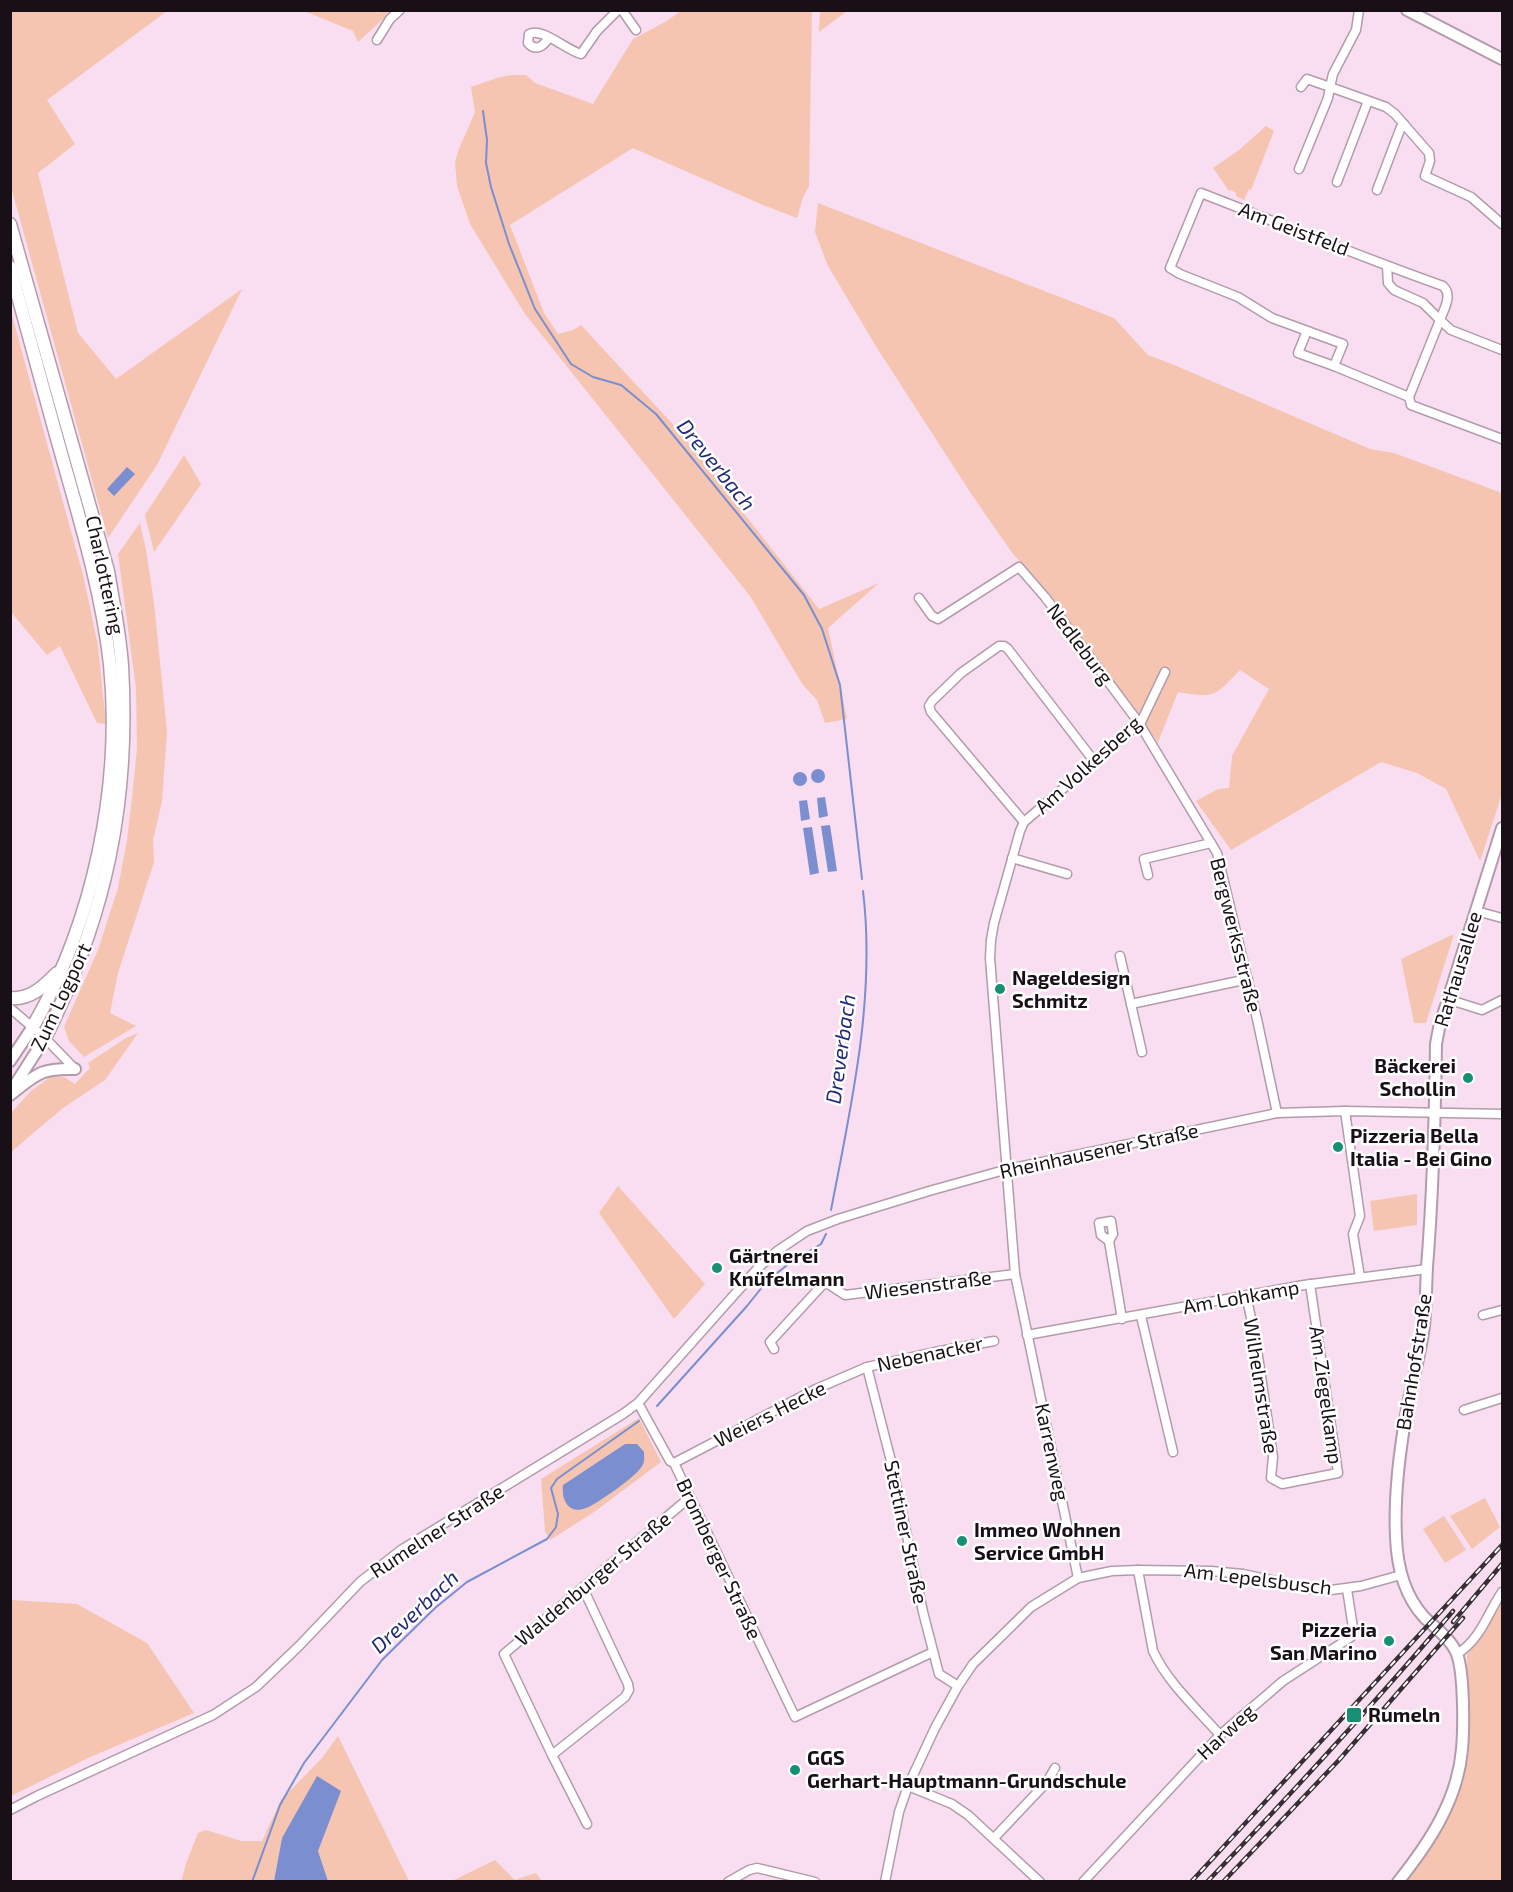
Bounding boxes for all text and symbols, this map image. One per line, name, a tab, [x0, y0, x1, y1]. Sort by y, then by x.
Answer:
street label: Am Geistfeld	[1236, 196, 1353, 260]
water label: Dreverbach	[673, 413, 762, 515]
street label: Charlottering	[82, 513, 130, 636]
street label: Nedleburg	[1043, 598, 1119, 689]
street label: Am Volkesberg	[1029, 710, 1145, 818]
street label: Bergwerksstraße	[1206, 855, 1268, 1015]
street label: Rathausallee	[1428, 908, 1486, 1029]
street label: Zum Logport	[25, 939, 96, 1054]
place label: Nageldesign Schmitz	[1012, 965, 1130, 1012]
marker: Nageldesign Schmitz	[993, 982, 1007, 996]
water label: Dreverbach	[819, 992, 860, 1105]
place label: Bäckerei Schollin	[1374, 1053, 1456, 1100]
marker: Bäckerei Schollin	[1461, 1071, 1475, 1085]
street label: Rheinhausener Straße	[997, 1117, 1200, 1183]
place label: Pizzeria Bella Italia - Bei Gino	[1350, 1123, 1492, 1170]
marker: Pizzeria Bella Italia - Bei Gino	[1331, 1140, 1345, 1154]
place label: Gärtnerei Knüfelmann	[729, 1243, 844, 1290]
marker: Gärtnerei Knüfelmann	[710, 1261, 724, 1275]
street label: Wiesenstraße	[863, 1264, 993, 1304]
street label: Am Lohkamp	[1181, 1274, 1301, 1318]
street label: Bahnhofstraße	[1390, 1292, 1436, 1432]
street label: Wilhelmstraße	[1239, 1316, 1285, 1455]
street label: Am Ziegelkamp	[1305, 1324, 1349, 1466]
street label: Nebenacker	[874, 1330, 985, 1376]
street label: Weiers Hecke	[710, 1375, 829, 1452]
street label: Karrenweg	[1031, 1401, 1075, 1503]
street label: Stettiner Straße	[880, 1458, 934, 1606]
street label: Bromberger Straße	[672, 1474, 768, 1643]
street label: Rumelner Straße	[365, 1478, 508, 1582]
street label: Waldenburger Straße	[510, 1506, 675, 1650]
place label: Immeo Wohnen Service GmbH	[974, 1517, 1121, 1564]
marker: Immeo Wohnen Service GmbH	[955, 1534, 969, 1548]
street label: Am Lepelsbusch	[1183, 1557, 1333, 1599]
water label: Dreverbach	[365, 1564, 463, 1658]
place label: Pizzeria San Marino	[1270, 1617, 1377, 1664]
marker: Pizzeria San Marino	[1382, 1634, 1396, 1648]
street label: Harweg	[1191, 1698, 1259, 1764]
place label: Rumeln	[1368, 1702, 1440, 1726]
marker: Rumeln	[1345, 1706, 1363, 1724]
place label: GGS Gerhart-Hauptmann-Grundschule	[807, 1745, 1127, 1792]
marker: GGS Gerhart-Hauptmann-Grundschule	[788, 1763, 802, 1777]

